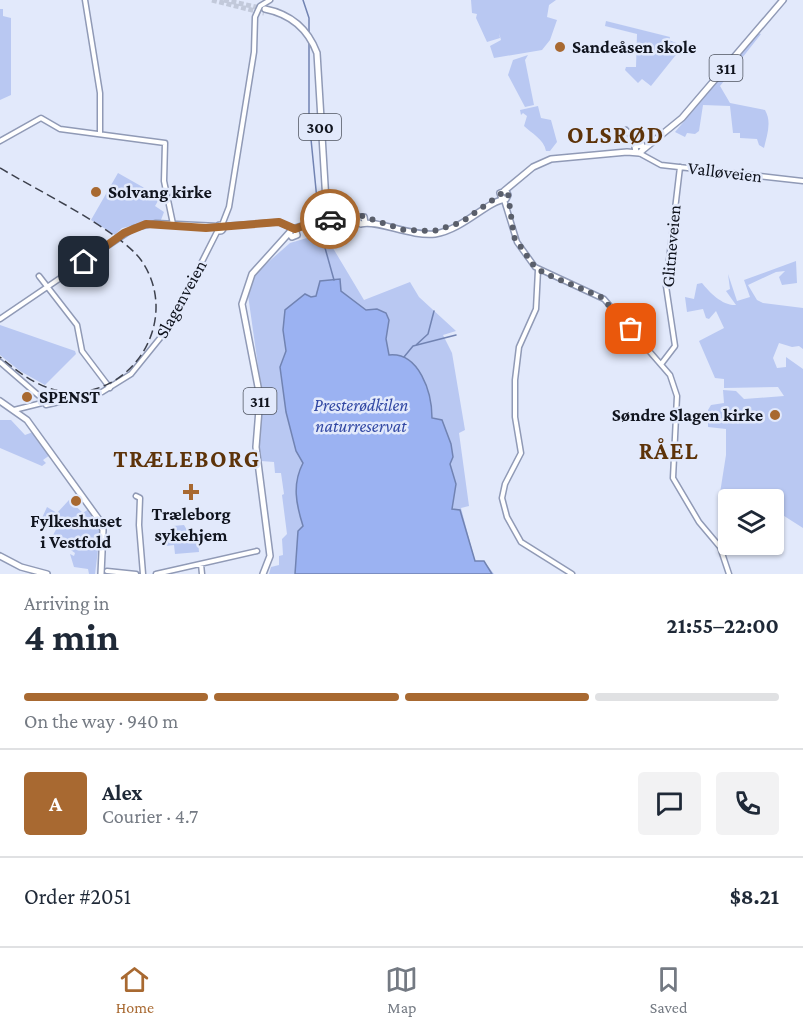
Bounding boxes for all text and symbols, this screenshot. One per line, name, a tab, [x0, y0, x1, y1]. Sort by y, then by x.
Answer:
place label: Sandeåsen skole	[572, 37, 696, 57]
marker: Sandeåsen skole	[553, 40, 567, 54]
road number: 311	[710, 55, 742, 81]
road number: 300	[299, 114, 341, 140]
district label: OLSRØD	[567, 121, 665, 148]
street label: Valløveien	[687, 158, 764, 187]
place label: Solvang kirke	[108, 182, 212, 202]
marker: Solvang kirke	[89, 185, 103, 199]
courier	[300, 189, 360, 249]
icon: car	[314, 203, 347, 236]
street label: Glitneveien	[657, 204, 685, 288]
pin	[58, 236, 109, 287]
icon: home	[67, 245, 100, 278]
street label: Slagenveien	[151, 256, 211, 341]
pin	[605, 303, 656, 354]
icon: bag	[614, 312, 647, 345]
place label: SPENST	[39, 387, 100, 407]
road number: 311	[244, 388, 276, 414]
marker: SPENST	[20, 390, 34, 404]
park label: Presterødkilen naturreservat	[314, 395, 408, 436]
place label: Søndre Slagen kirke	[612, 405, 763, 425]
marker: Søndre Slagen kirke	[768, 408, 782, 422]
district label: RÅEL	[639, 437, 699, 464]
district label: TRÆLEBORG	[113, 445, 261, 472]
marker: Træleborg sykehjem	[182, 483, 200, 501]
map controls	[718, 489, 784, 555]
button: layers	[718, 489, 784, 555]
marker: Fylkeshuset i Vestfold	[69, 494, 83, 508]
place label: Træleborg sykehjem	[151, 504, 231, 546]
place label: Fylkeshuset i Vestfold	[30, 511, 122, 552]
text: Arriving in	[24, 592, 109, 614]
text: 21:55–22:00	[666, 613, 779, 638]
text: 4 min	[24, 615, 119, 658]
text: On the way · 940 m	[24, 710, 178, 732]
button: chat	[638, 772, 701, 835]
button: phone	[716, 772, 779, 835]
text: Alex	[102, 780, 143, 805]
text: A	[49, 791, 62, 816]
text: Courier · 4.7	[102, 805, 198, 827]
text: Order #2051	[24, 884, 131, 909]
text: $8.21	[730, 884, 779, 909]
tab: Home	[116, 963, 154, 1016]
tab: Map	[385, 963, 418, 1016]
tab: Saved	[650, 963, 687, 1016]

